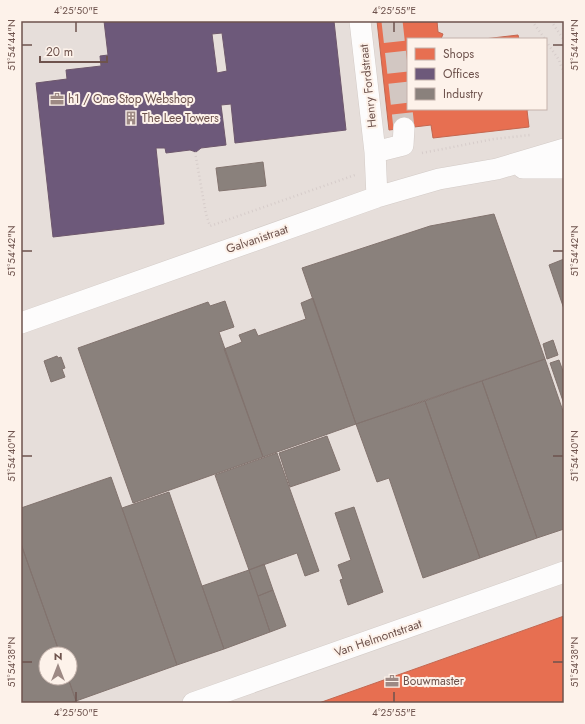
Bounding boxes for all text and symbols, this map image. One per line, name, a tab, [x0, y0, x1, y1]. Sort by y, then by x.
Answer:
text: 4°25'50"E	[54, 3, 98, 18]
text: 4°25'55"E	[372, 3, 416, 18]
text: 51°54'44"N	[4, 19, 19, 71]
text: 51°54'44"N	[567, 19, 582, 71]
scale bar	[40, 38, 107, 64]
legend	[407, 38, 547, 110]
text: 20 m	[46, 43, 73, 61]
street label: Henry Fordstraat	[355, 43, 381, 129]
text: Shops	[443, 45, 474, 63]
text: Offices	[443, 65, 479, 83]
text: Industry	[443, 85, 484, 103]
place label: h1 / One Stop Webshop	[68, 90, 194, 108]
office icon: h1 / One Stop Webshop	[49, 91, 65, 107]
place label: The Lee Towers	[142, 109, 219, 127]
building icon: The Lee Towers	[123, 110, 139, 126]
street label: Galvanistraat	[224, 220, 291, 258]
text: 51°54'42"N	[4, 225, 19, 277]
text: 51°54'42"N	[567, 225, 582, 277]
text: 51°54'40"N	[4, 430, 19, 482]
text: 51°54'40"N	[567, 430, 582, 482]
street label: Van Helmontstraat	[332, 615, 424, 661]
text: 51°54'38"N	[4, 637, 19, 687]
text: 51°54'38"N	[567, 637, 582, 687]
north arrow	[38, 646, 78, 686]
text: N	[54, 648, 62, 664]
place label: Bouwmaster	[403, 672, 465, 690]
office icon: Bouwmaster	[384, 673, 400, 689]
text: 4°25'50"E	[54, 705, 98, 720]
text: 4°25'55"E	[372, 705, 416, 720]

